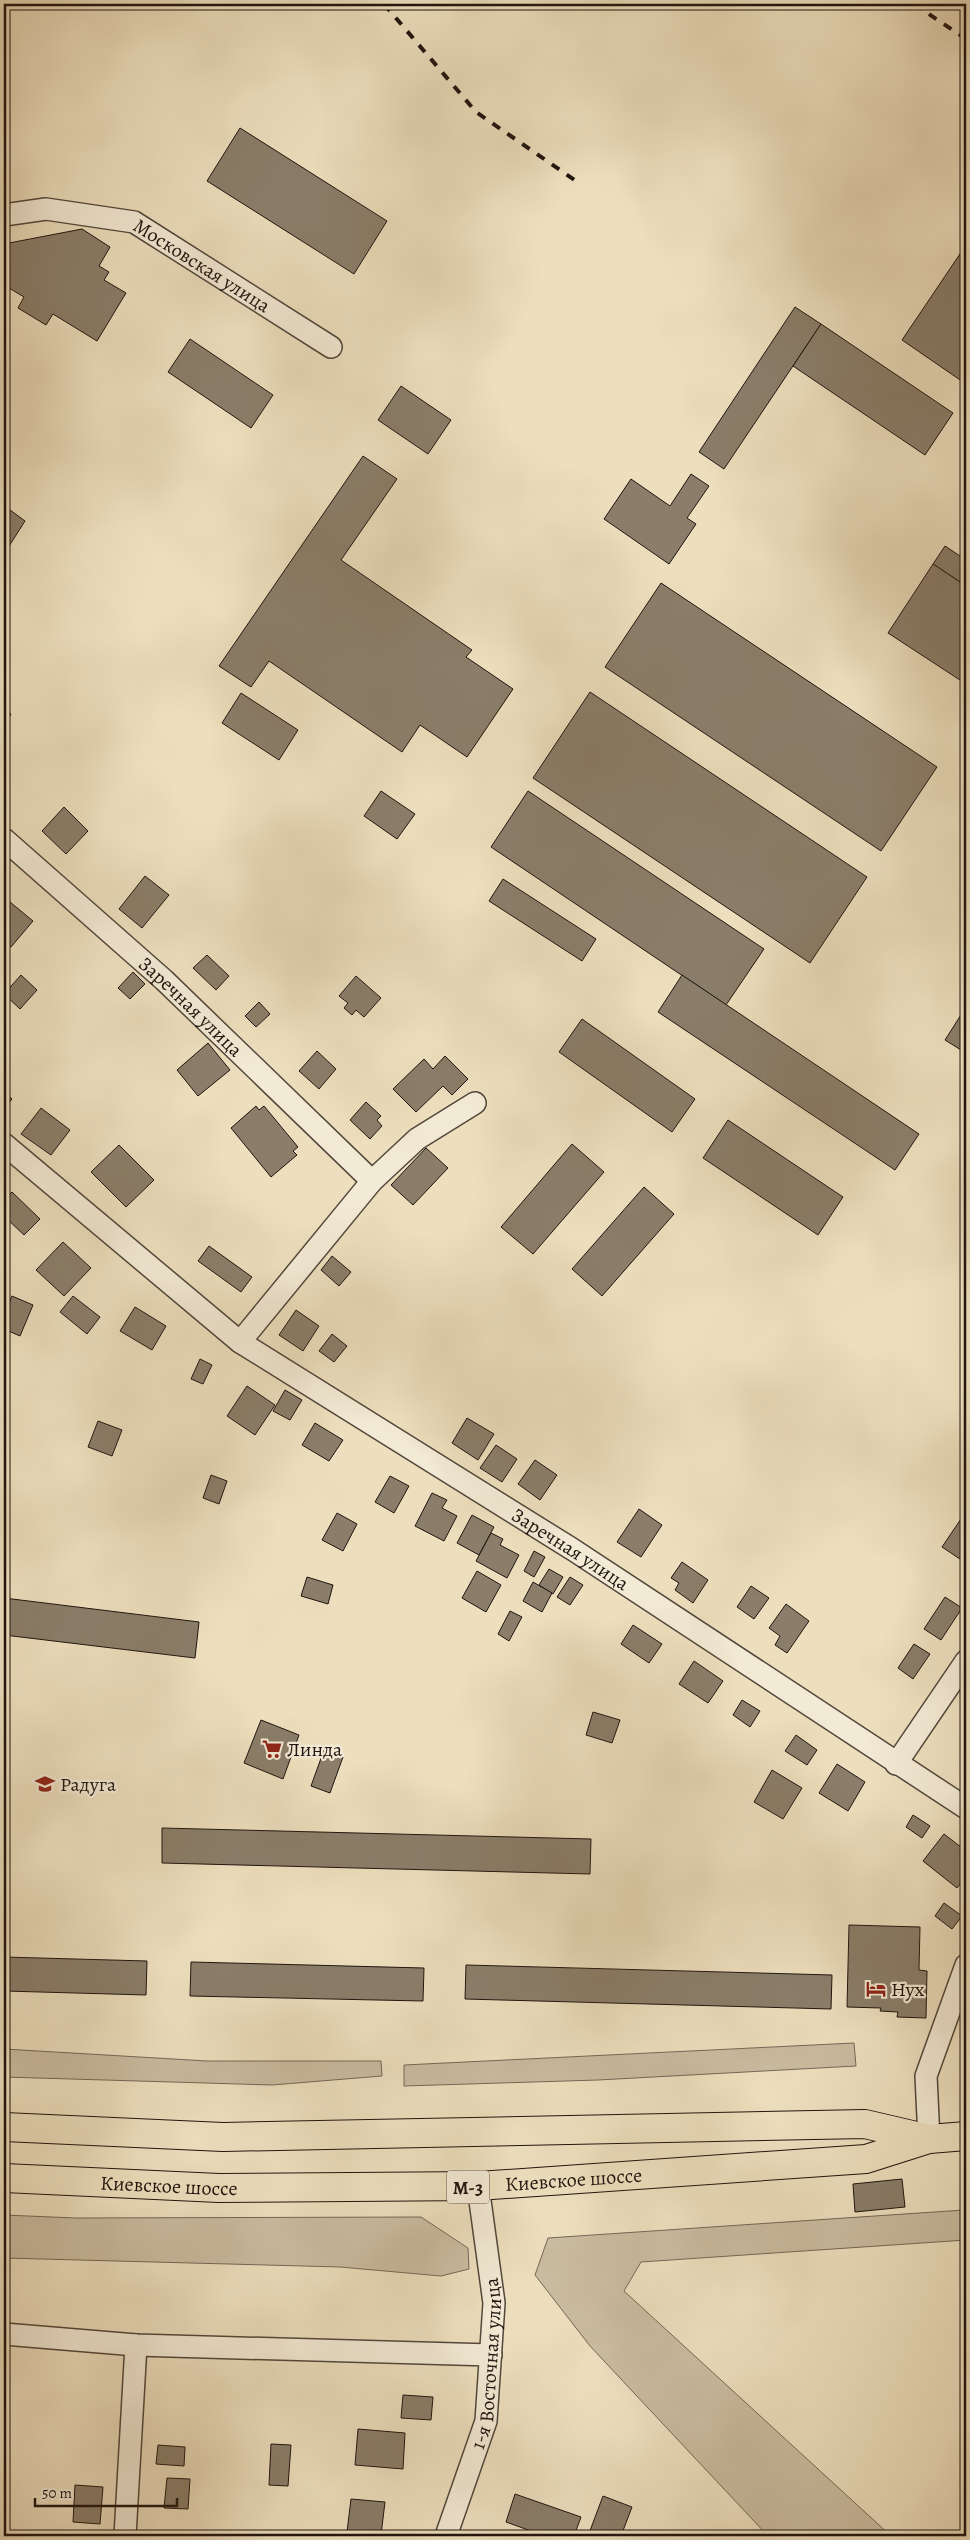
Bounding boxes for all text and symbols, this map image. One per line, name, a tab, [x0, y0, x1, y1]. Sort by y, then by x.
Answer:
street label: Московская улица	[128, 212, 276, 320]
street label: Заречная улица	[133, 951, 249, 1064]
street label: Заречная улица	[506, 1502, 635, 1597]
place label: Линда	[287, 1736, 343, 1763]
supermarket icon: Линда	[261, 1738, 283, 1760]
place label: Радуга	[60, 1771, 117, 1798]
school or university icon: Радуга	[34, 1773, 56, 1795]
place label: Нух	[891, 1976, 925, 2003]
hotel icon: Нух	[865, 1978, 887, 2000]
street label: Киевское шоссе	[504, 2162, 643, 2198]
street label: Киевское шоссе	[100, 2169, 238, 2202]
road number: М-3	[447, 2170, 489, 2204]
street label: 1-я Восточная улица	[464, 2275, 508, 2453]
scale bar	[35, 2475, 178, 2507]
text: 50 m	[42, 2483, 72, 2503]

